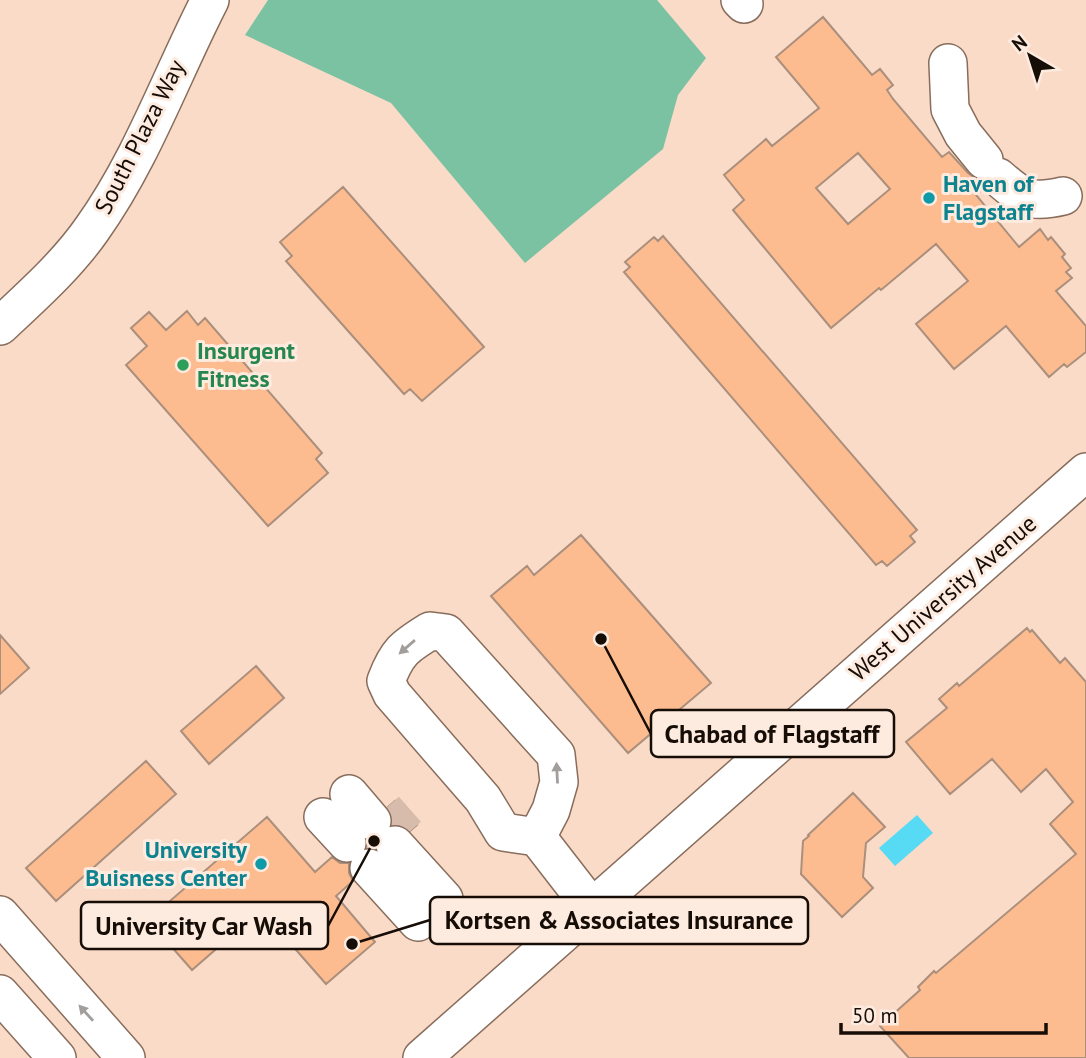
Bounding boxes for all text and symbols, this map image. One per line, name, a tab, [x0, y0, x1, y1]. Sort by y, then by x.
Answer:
north arrow	[995, 21, 1065, 91]
text: N	[1007, 30, 1032, 56]
street label: South Plaza Way	[87, 54, 192, 219]
place label: Haven of Flagstaff	[943, 168, 1035, 227]
marker: Haven of Flagstaff	[921, 190, 937, 206]
place label: Insurgent Fitness	[197, 335, 296, 394]
marker: Insurgent Fitness	[175, 357, 191, 373]
street label: West University Avenue	[843, 508, 1043, 687]
one-way arrow	[398, 639, 416, 655]
callout: Chabad of Flagstaff	[651, 710, 894, 757]
text: Chabad of Flagstaff	[665, 717, 881, 750]
one-way arrow	[552, 762, 563, 784]
place label: University Buisness Center	[85, 834, 248, 893]
marker: University Buisness Center	[253, 856, 269, 872]
callout: Kortsen & Associates Insurance	[430, 897, 808, 944]
callout: University Car Wash	[81, 902, 328, 949]
text: Kortsen & Associates Insurance	[445, 903, 793, 936]
text: University Car Wash	[95, 909, 313, 942]
scale bar	[841, 992, 1046, 1036]
text: 50 m	[852, 1002, 898, 1029]
one-way arrow	[78, 1004, 94, 1022]

